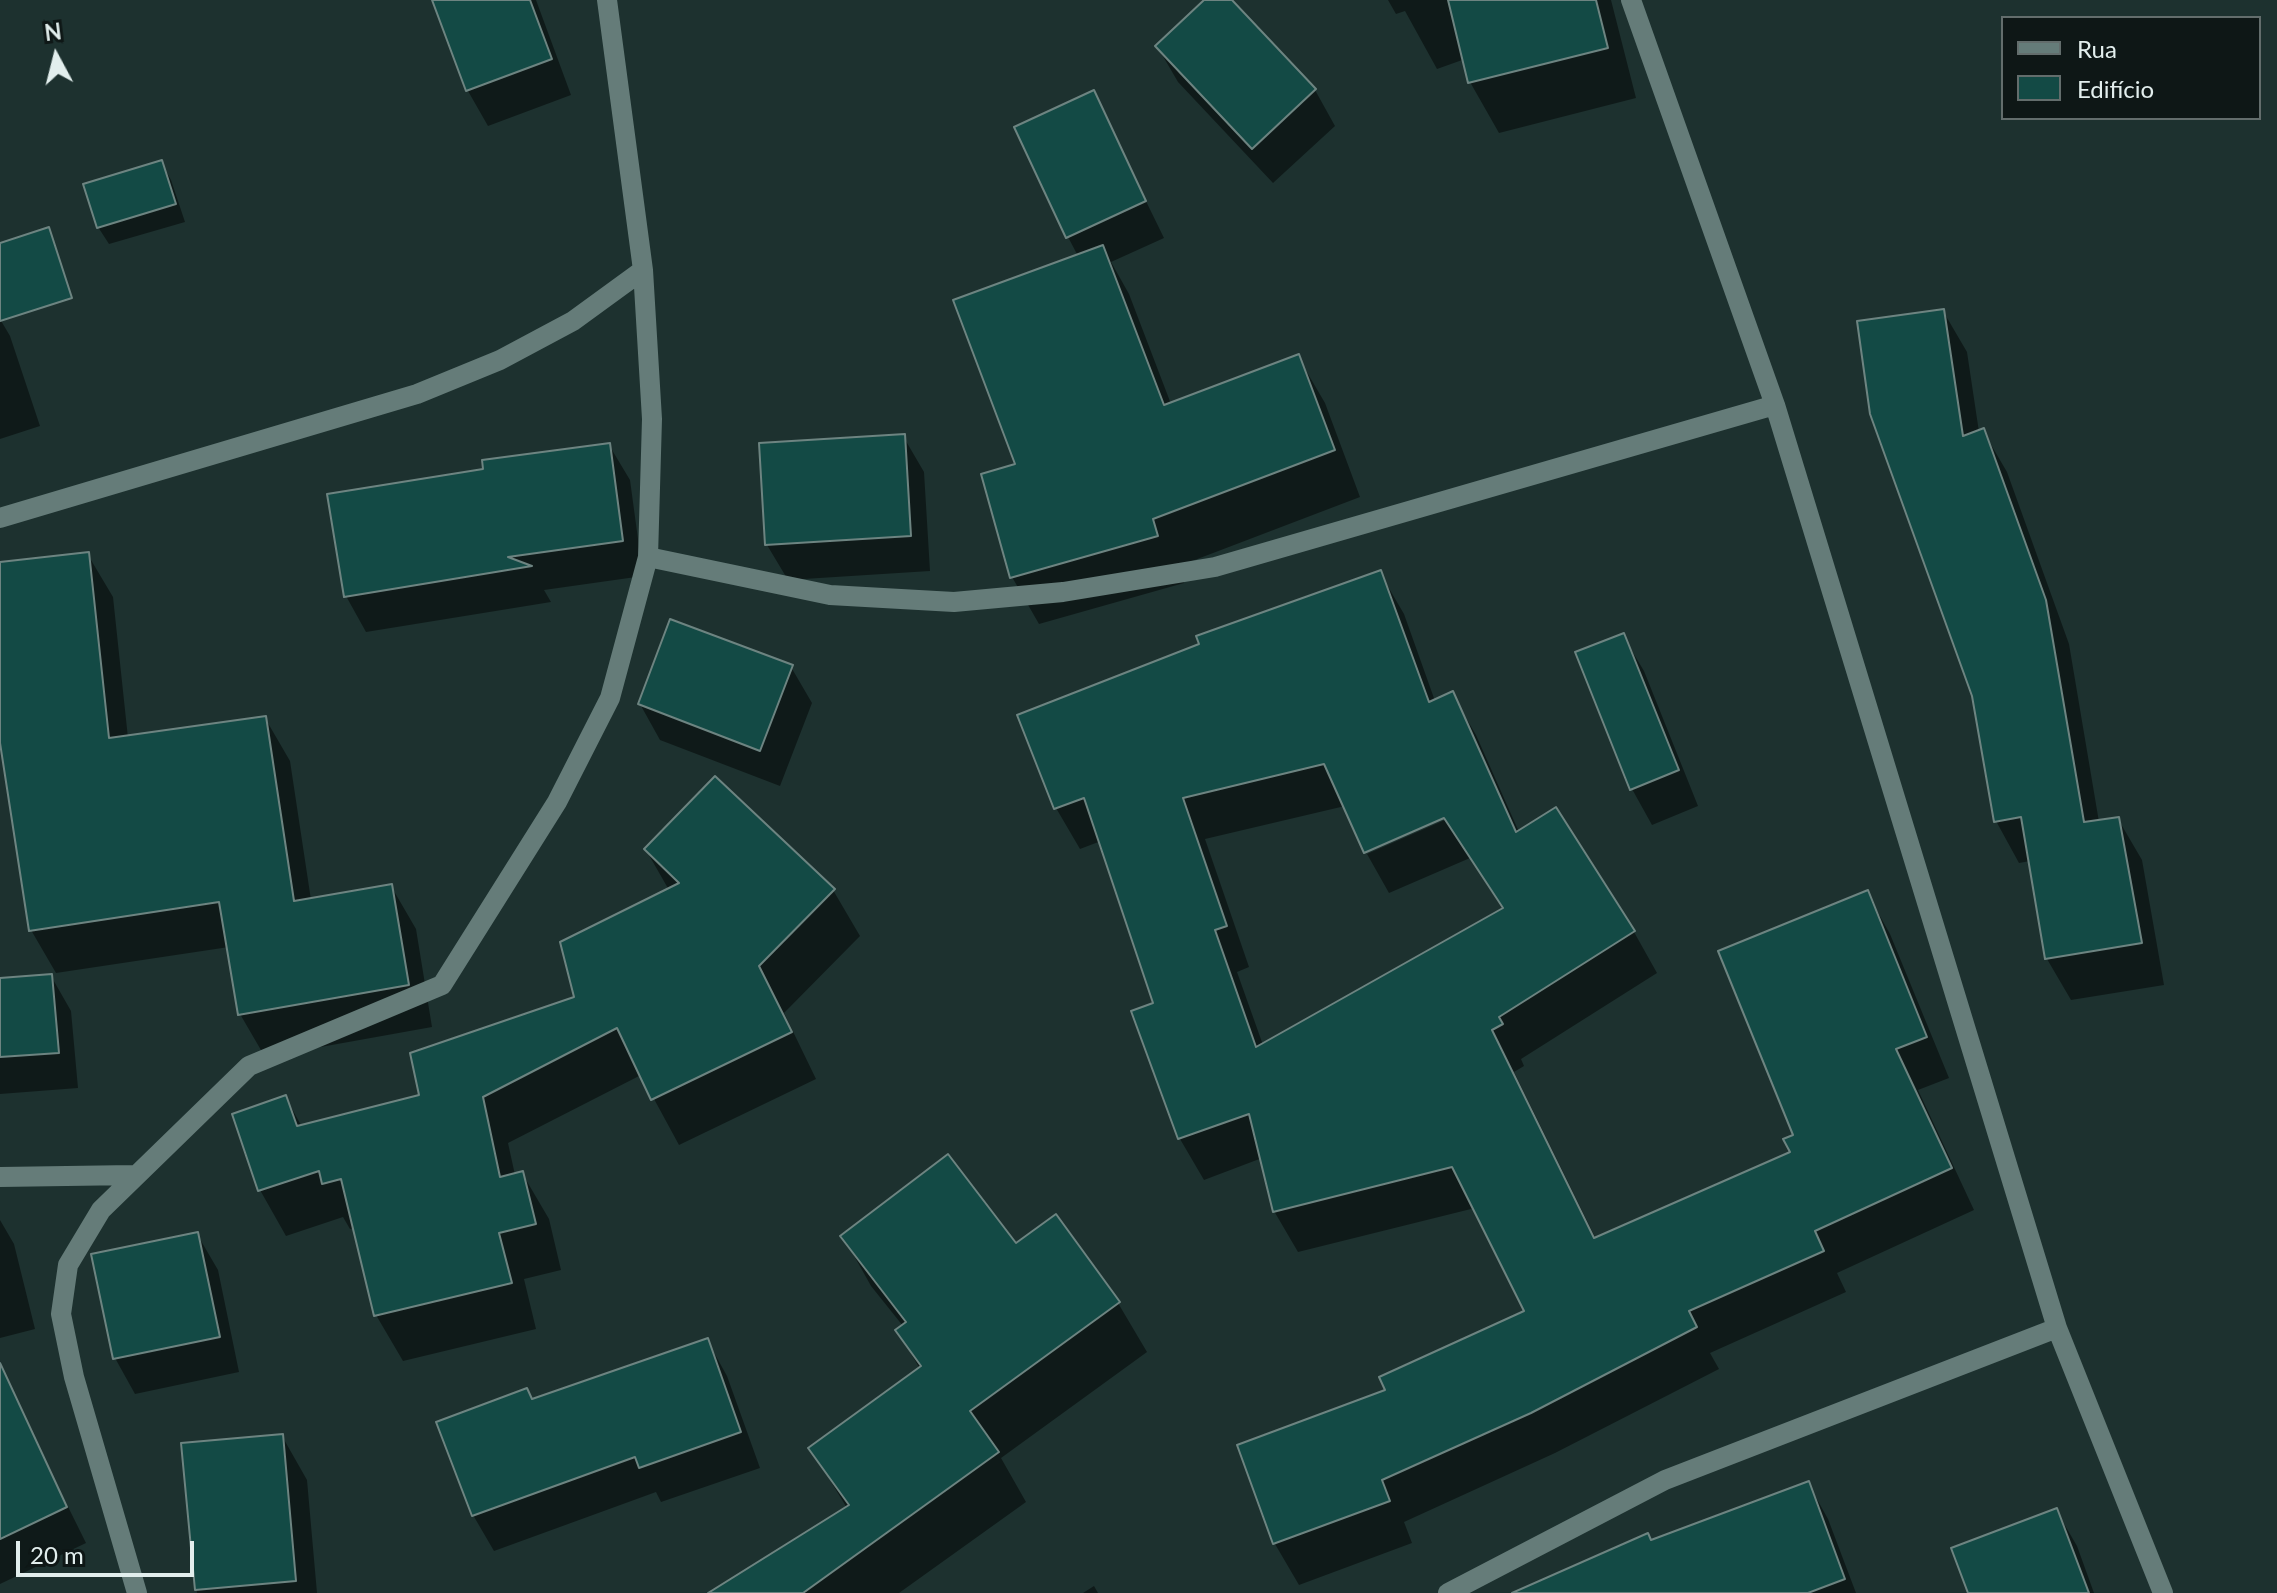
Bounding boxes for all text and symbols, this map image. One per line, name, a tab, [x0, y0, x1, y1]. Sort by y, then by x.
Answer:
north arrow	[16, 16, 96, 96]
legend	[2001, 16, 2261, 120]
text: N	[43, 17, 63, 46]
text: Rua	[2077, 34, 2117, 63]
text: Edifício	[2077, 74, 2154, 103]
scale bar	[20, 1525, 198, 1575]
text: 20 m	[30, 1540, 84, 1569]

